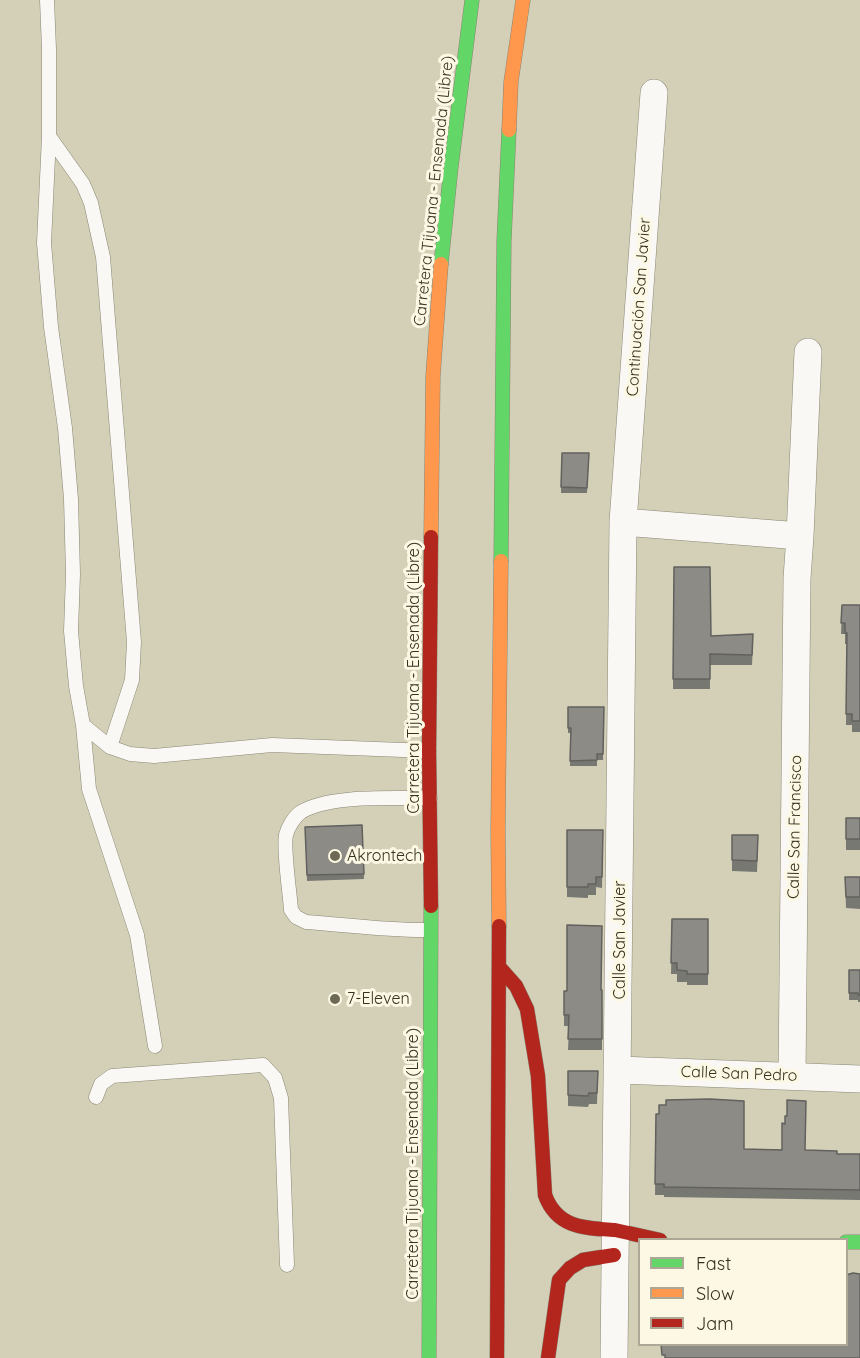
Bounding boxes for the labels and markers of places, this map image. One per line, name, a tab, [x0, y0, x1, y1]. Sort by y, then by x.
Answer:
place label: Akrontech	[347, 846, 422, 866]
marker: Akrontech	[328, 849, 342, 863]
place label: 7-Eleven	[347, 989, 410, 1009]
marker: 7-Eleven	[328, 992, 342, 1006]

